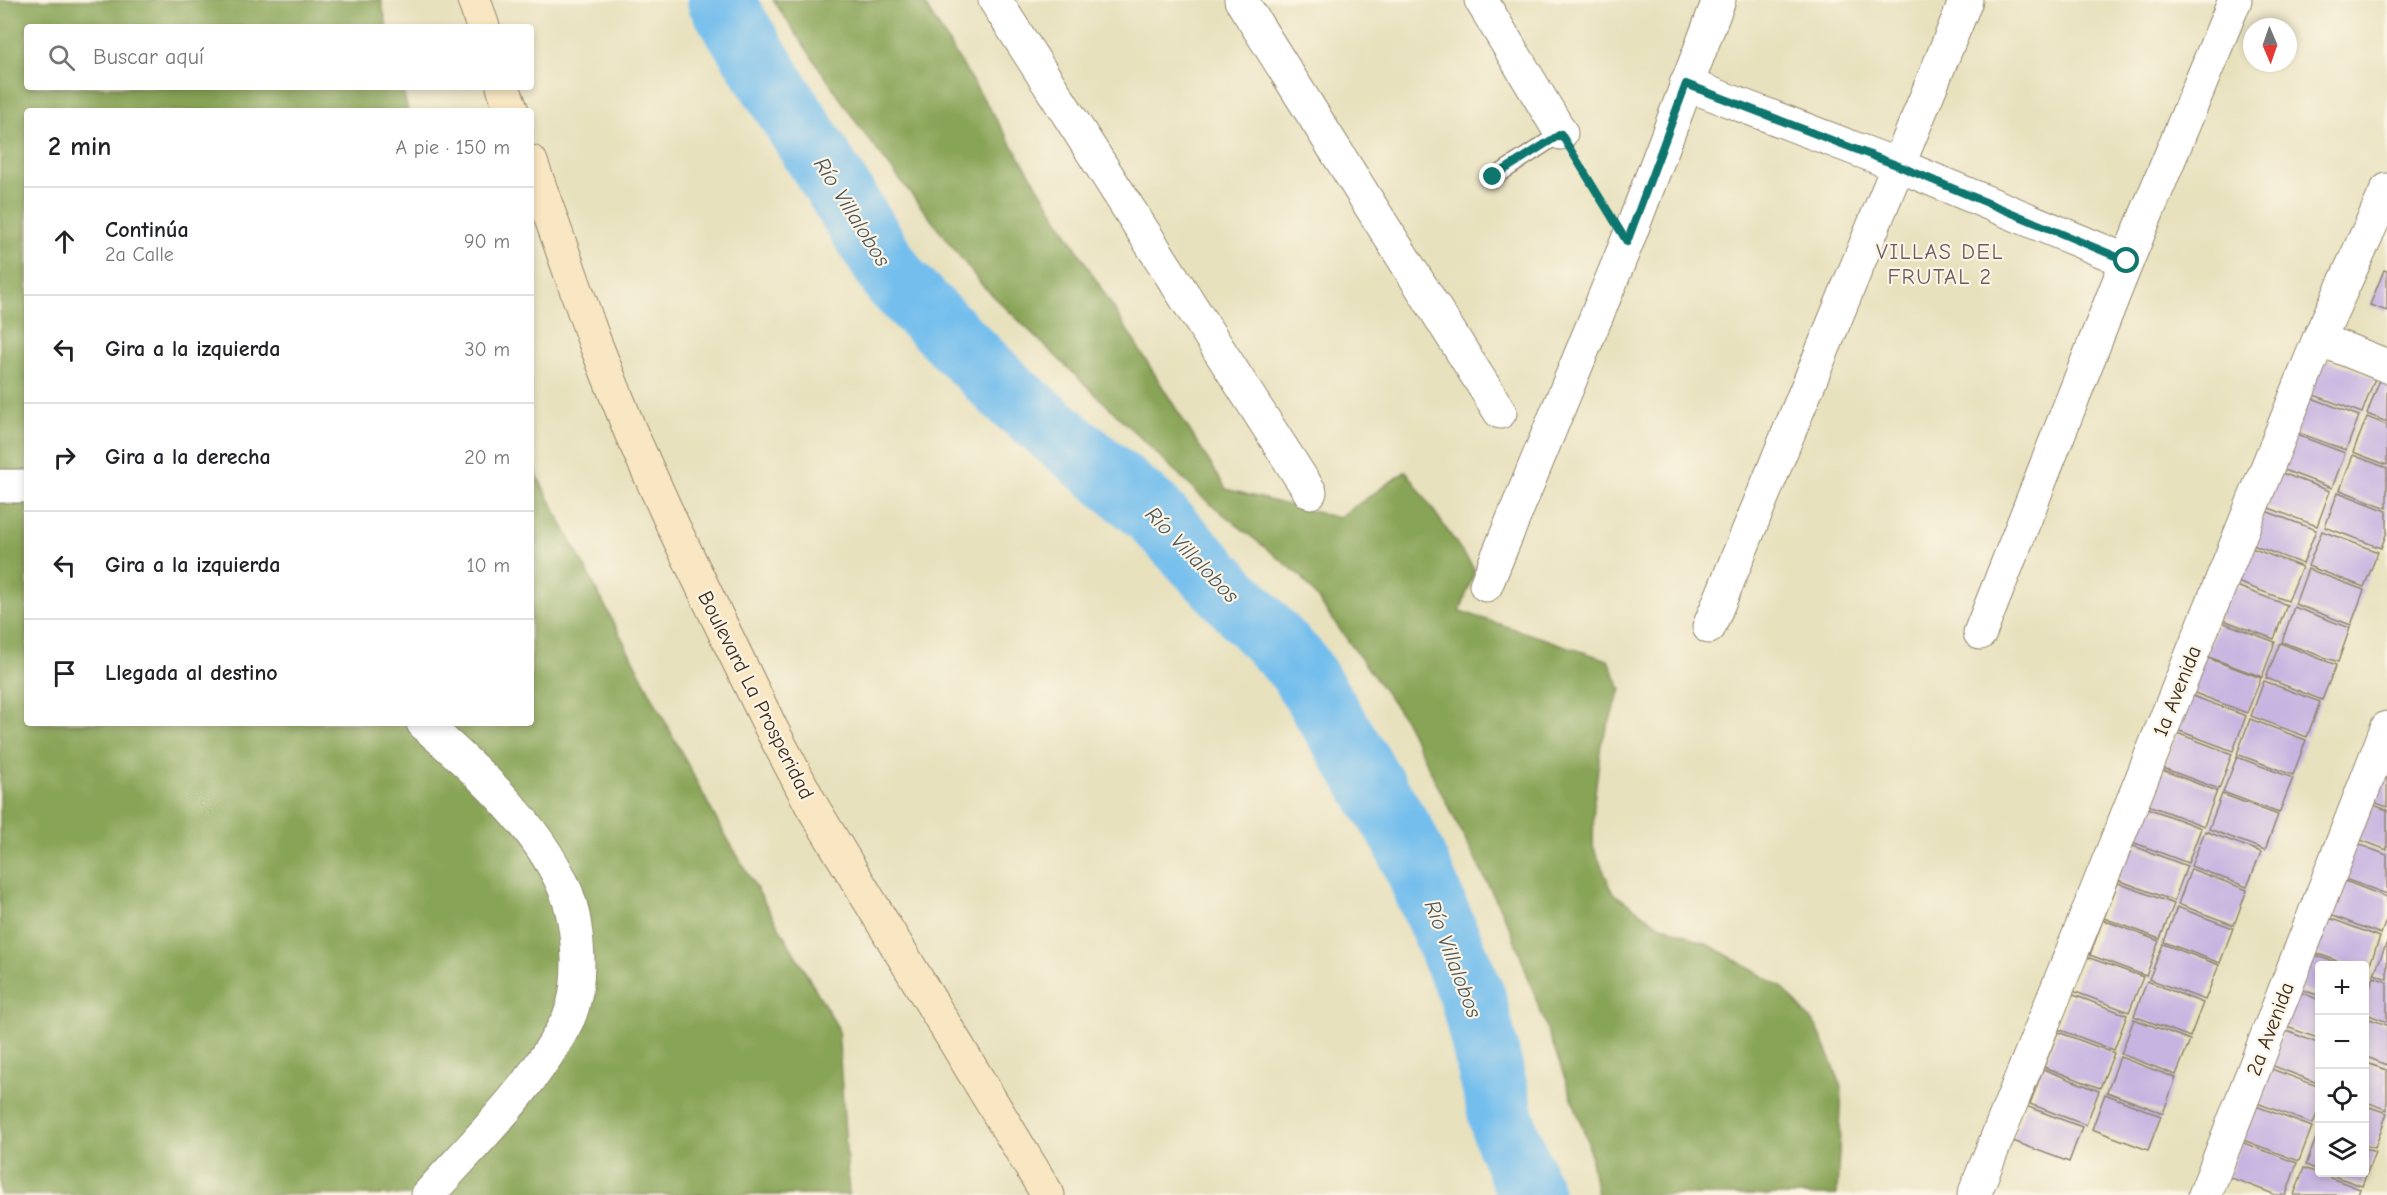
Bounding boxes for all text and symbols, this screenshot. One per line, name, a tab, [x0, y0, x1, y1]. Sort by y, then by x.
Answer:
north arrow	[2243, 18, 2297, 72]
search box	[24, 24, 534, 90]
icon: search	[45, 41, 78, 74]
text: Buscar aquí	[93, 44, 204, 70]
text: 2 min	[48, 132, 111, 162]
text: A pie · 150 m	[395, 136, 510, 159]
water label: Río Villalobos	[808, 153, 896, 272]
route end	[1479, 163, 1505, 189]
text: Continúa	[105, 217, 189, 243]
icon: ahead	[48, 225, 81, 258]
text: 90 m	[464, 230, 510, 253]
district label: VILLAS DEL FRUTAL 2	[1876, 239, 2004, 290]
text: 2a Calle	[105, 243, 174, 266]
route start	[2113, 247, 2139, 273]
icon: left	[48, 333, 81, 366]
text: Gira a la izquierda	[105, 336, 280, 362]
text: 30 m	[464, 338, 510, 361]
icon: right	[48, 441, 81, 474]
text: Gira a la derecha	[105, 444, 271, 470]
text: 20 m	[464, 446, 510, 469]
water label: Río Villalobos	[1140, 501, 1245, 609]
icon: left	[48, 549, 81, 582]
text: Gira a la izquierda	[105, 552, 280, 578]
text: 10 m	[467, 554, 510, 577]
street label: Boulevard La Prosperidad	[693, 587, 819, 803]
street label: 1a Avenida	[2148, 642, 2206, 740]
icon: arrive	[48, 657, 81, 690]
text: Llegada al destino	[105, 660, 278, 686]
water label: Río Villalobos	[1419, 897, 1488, 1022]
map controls	[2315, 961, 2369, 1177]
button: +	[2315, 961, 2369, 1015]
street label: 2a Avenida	[2241, 979, 2299, 1079]
button: −	[2315, 1015, 2369, 1069]
button: locate	[2315, 1069, 2369, 1123]
button: layers	[2315, 1123, 2369, 1177]

